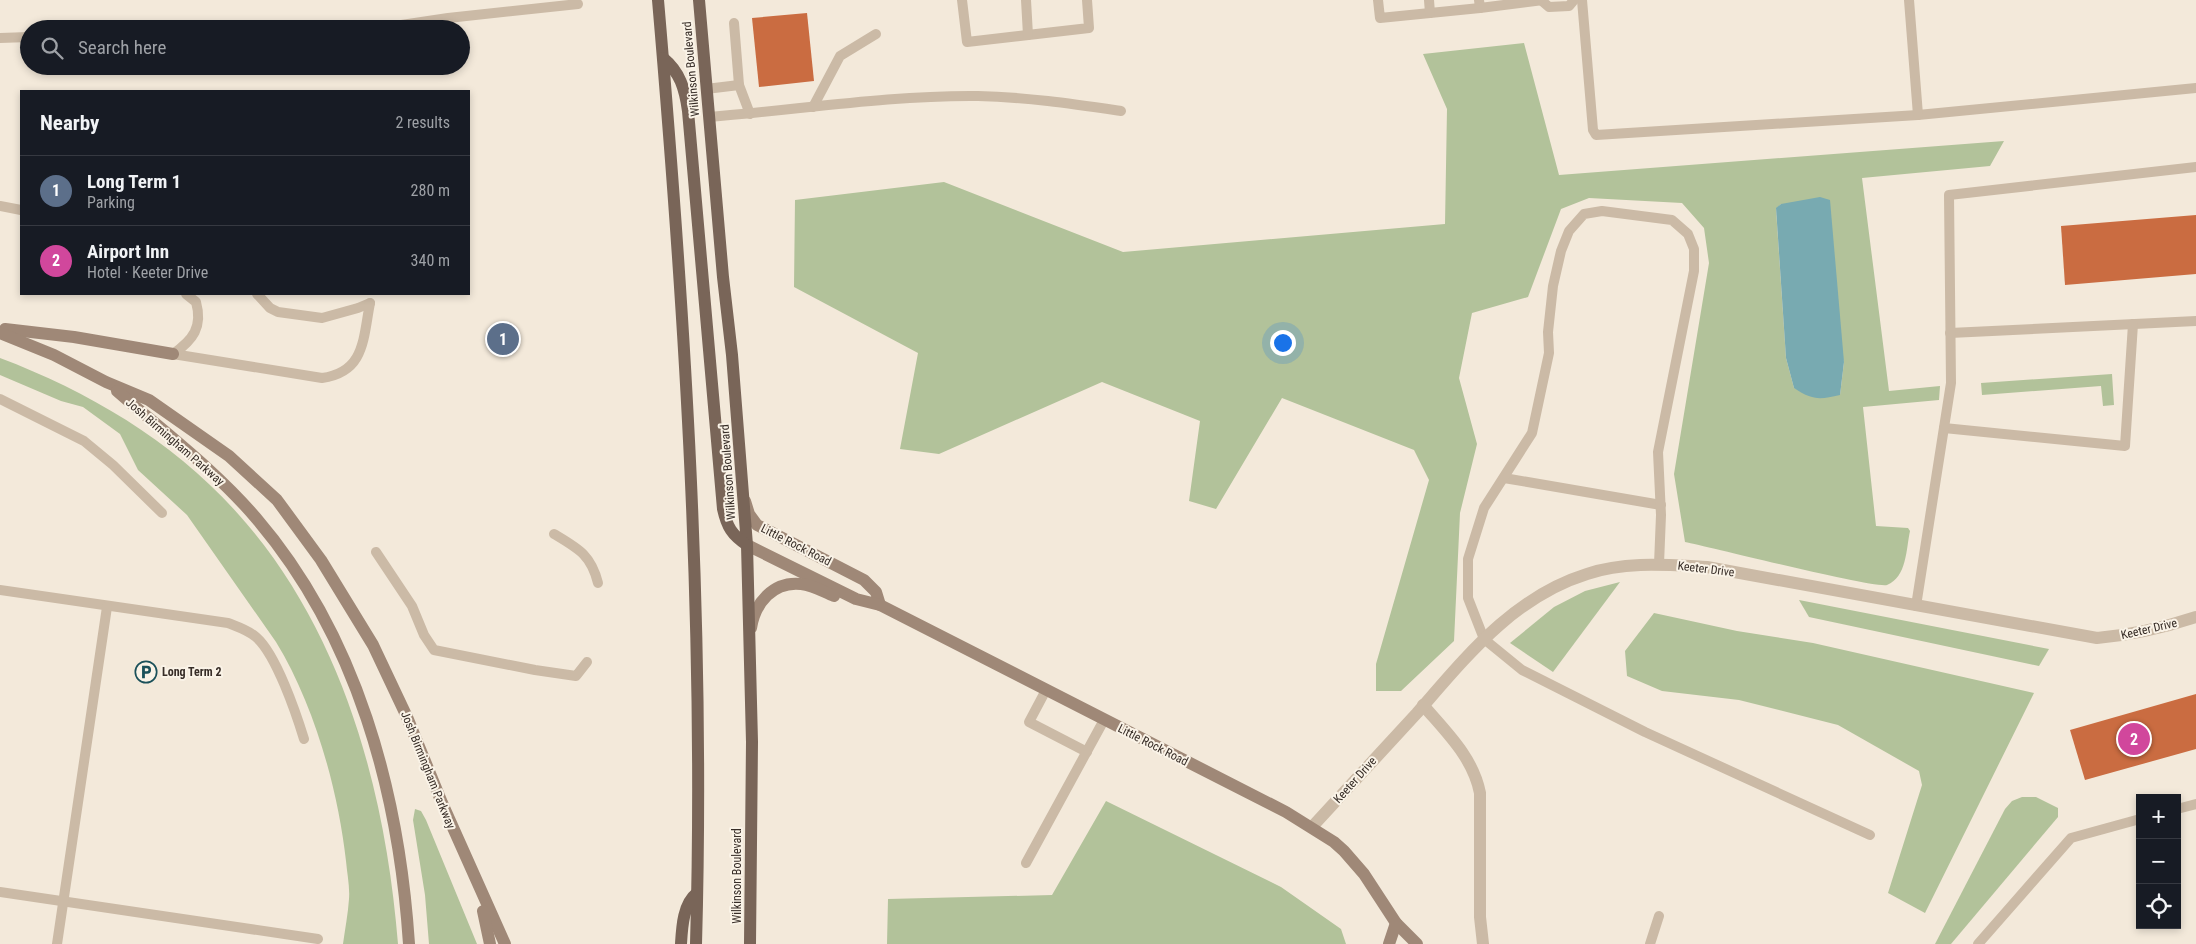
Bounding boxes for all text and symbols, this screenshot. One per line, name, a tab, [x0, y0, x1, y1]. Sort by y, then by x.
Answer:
search box	[20, 20, 470, 75]
street label: Wilkinson Boulevard	[680, 21, 702, 117]
icon: search	[38, 34, 66, 62]
text: Search here	[78, 36, 166, 59]
text: Nearby	[40, 111, 99, 135]
text: 2 results	[395, 113, 450, 132]
text: Long Term 1	[87, 170, 181, 193]
text: 1	[52, 181, 60, 200]
text: 280 m	[411, 181, 450, 200]
text: Parking	[87, 193, 135, 212]
text: Airport Inn	[87, 240, 169, 263]
text: 2	[52, 251, 60, 270]
text: 340 m	[411, 251, 450, 270]
text: Hotel · Keeter Drive	[87, 263, 208, 282]
pin: 1	[487, 320, 519, 358]
your location	[1270, 330, 1296, 356]
street label: Josh Birmingham Parkway	[123, 396, 227, 488]
street label: Wilkinson Boulevard	[718, 424, 738, 520]
street label: Little Rock Road	[759, 521, 833, 569]
street label: Keeter Drive	[1677, 559, 1736, 579]
street label: Keeter Drive	[2120, 616, 2179, 642]
parking icon: Long Term 2	[134, 660, 158, 684]
place label: Long Term 2	[162, 665, 222, 679]
street label: Josh Birmingham Parkway	[398, 709, 458, 831]
pin: 2	[2118, 720, 2150, 758]
street label: Little Rock Road	[1116, 721, 1190, 769]
street label: Keeter Drive	[1331, 754, 1380, 806]
map controls	[2136, 794, 2181, 929]
button: +	[2136, 794, 2181, 839]
street label: Wilkinson Boulevard	[730, 828, 744, 924]
button: −	[2136, 839, 2181, 884]
button: locate	[2136, 884, 2181, 929]

